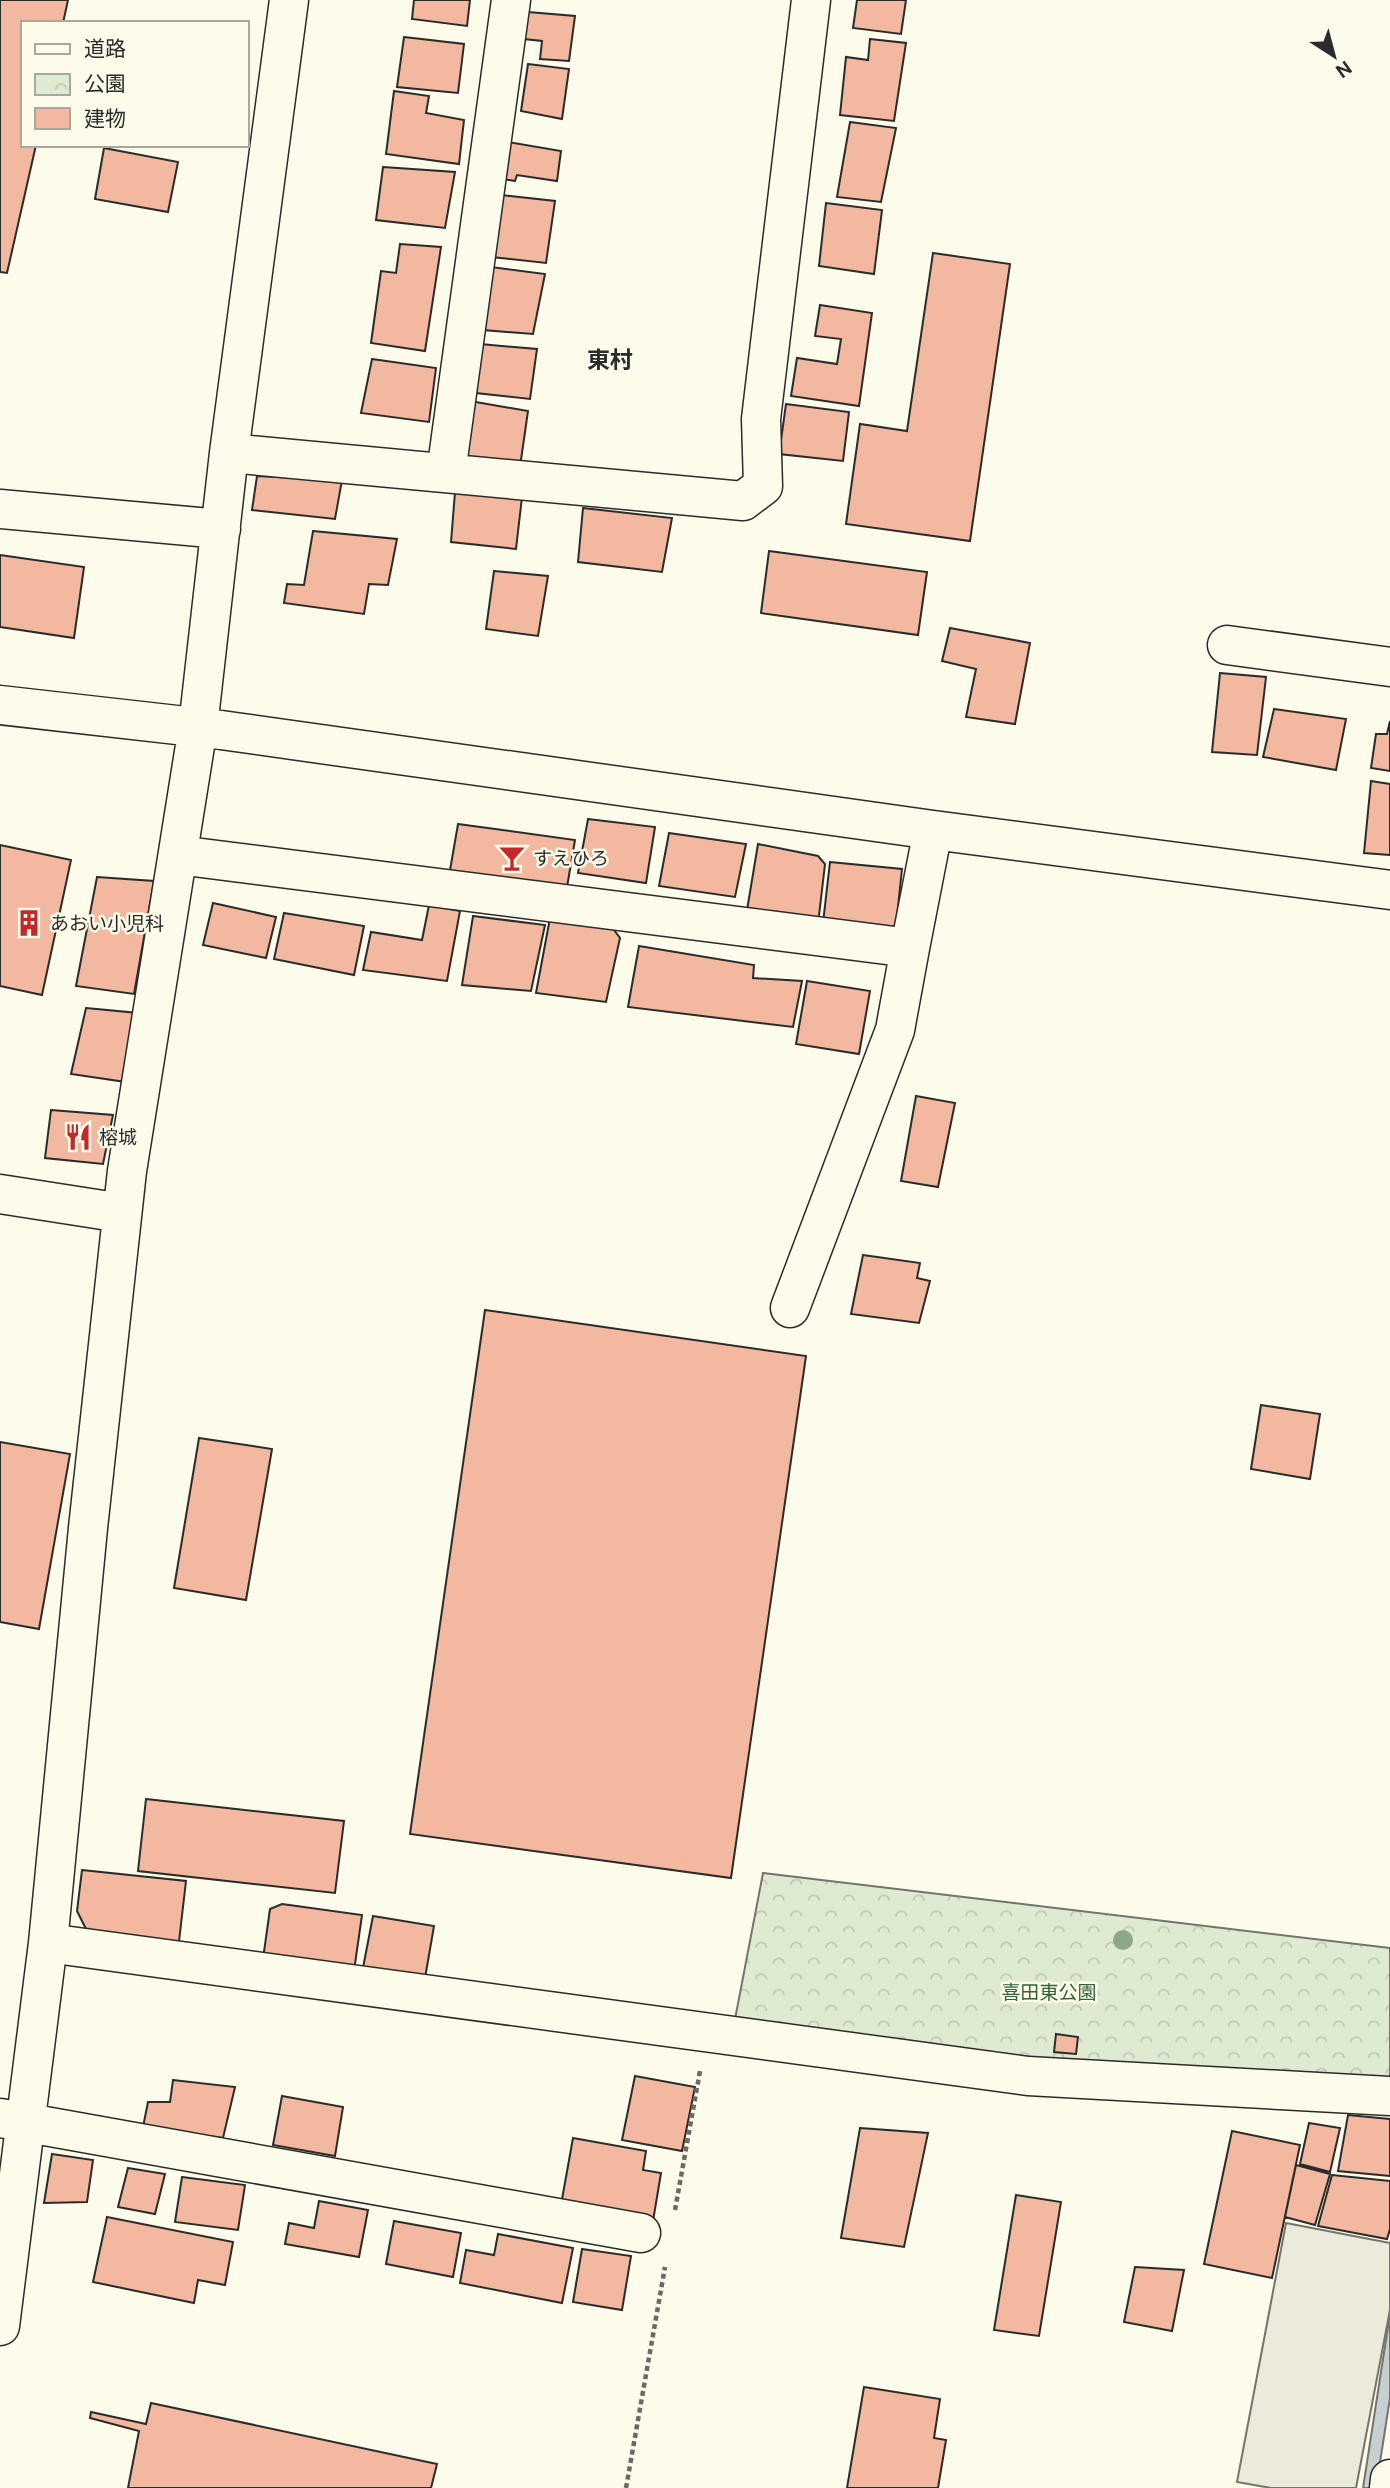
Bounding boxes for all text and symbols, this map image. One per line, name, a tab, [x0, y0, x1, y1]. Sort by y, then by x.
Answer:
legend	[21, 21, 248, 147]
north arrow	[1299, 21, 1369, 91]
text: 道路	[84, 35, 126, 63]
text: N	[1331, 55, 1357, 84]
text: 公園	[84, 70, 126, 98]
text: 建物	[84, 105, 126, 133]
district label: 東村	[587, 345, 633, 375]
bar icon: すえひろ	[497, 843, 527, 873]
place label: すえひろ	[533, 846, 609, 871]
building icon: あおい小児科	[14, 908, 44, 938]
place label: あおい小児科	[50, 911, 164, 936]
restaurant icon: 榕城	[63, 1122, 93, 1152]
place label: 榕城	[99, 1125, 137, 1150]
park label: 喜田東公園	[1001, 1980, 1097, 2005]

